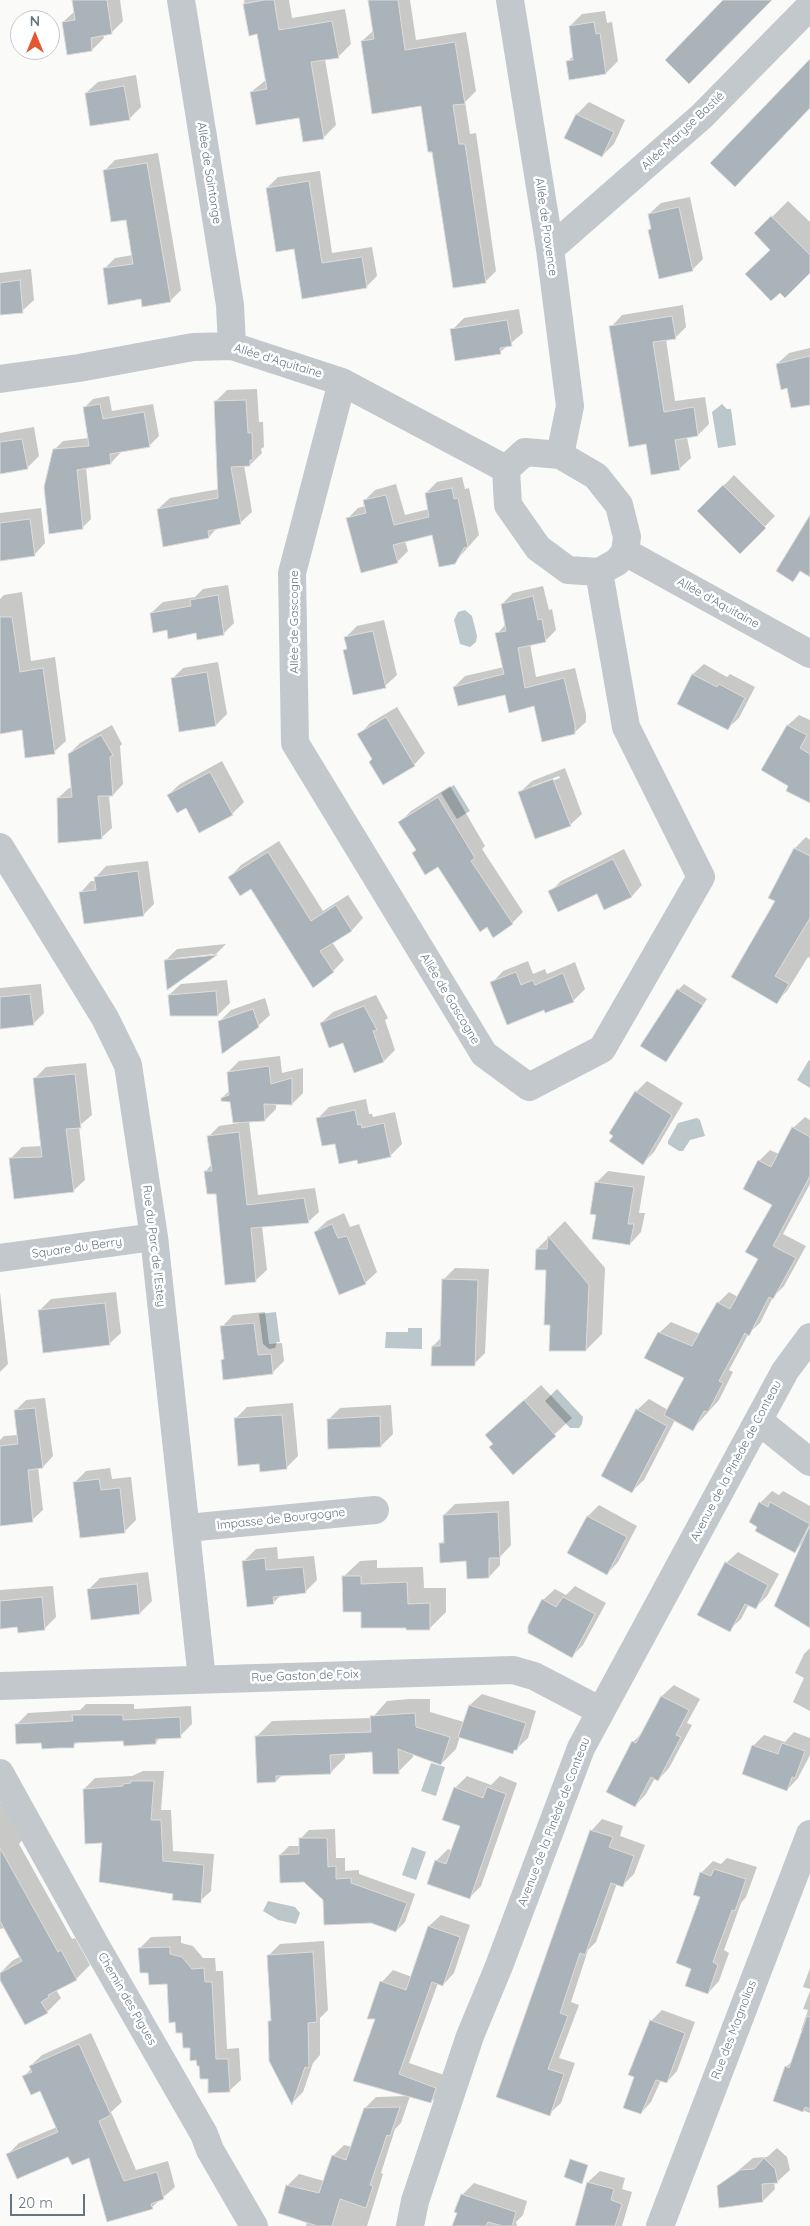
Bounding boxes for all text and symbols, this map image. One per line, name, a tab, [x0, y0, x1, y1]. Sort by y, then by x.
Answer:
north arrow	[10, 10, 60, 60]
text: N	[30, 12, 40, 30]
street label: Allée Maryse Bastié	[638, 89, 728, 173]
street label: Allée de Saintonge	[194, 121, 224, 225]
street label: Allée de Provence	[532, 177, 560, 277]
street label: Allée d'Aquitaine	[232, 341, 324, 381]
street label: Allée de Gascogne	[287, 570, 301, 674]
street label: Allée d'Aquitaine	[674, 574, 762, 632]
street label: Allée de Gascogne	[417, 951, 483, 1047]
street label: Rue du Parc de l'Estey	[139, 1184, 169, 1308]
street label: Square du Berry	[31, 1235, 123, 1261]
street label: Avenue de la Pinède de Conteau	[687, 1378, 785, 1544]
street label: Impasse de Bourgogne	[216, 1505, 346, 1533]
street label: Rue Gaston de Foix	[251, 1667, 359, 1685]
street label: Avenue de la Pinède de Conteau	[515, 1735, 593, 1909]
street label: Chemin des Pigues	[95, 1950, 159, 2048]
street label: Rue des Magnolias	[708, 1978, 760, 2082]
scale bar	[12, 2184, 88, 2216]
text: 20 m	[18, 2193, 53, 2212]

